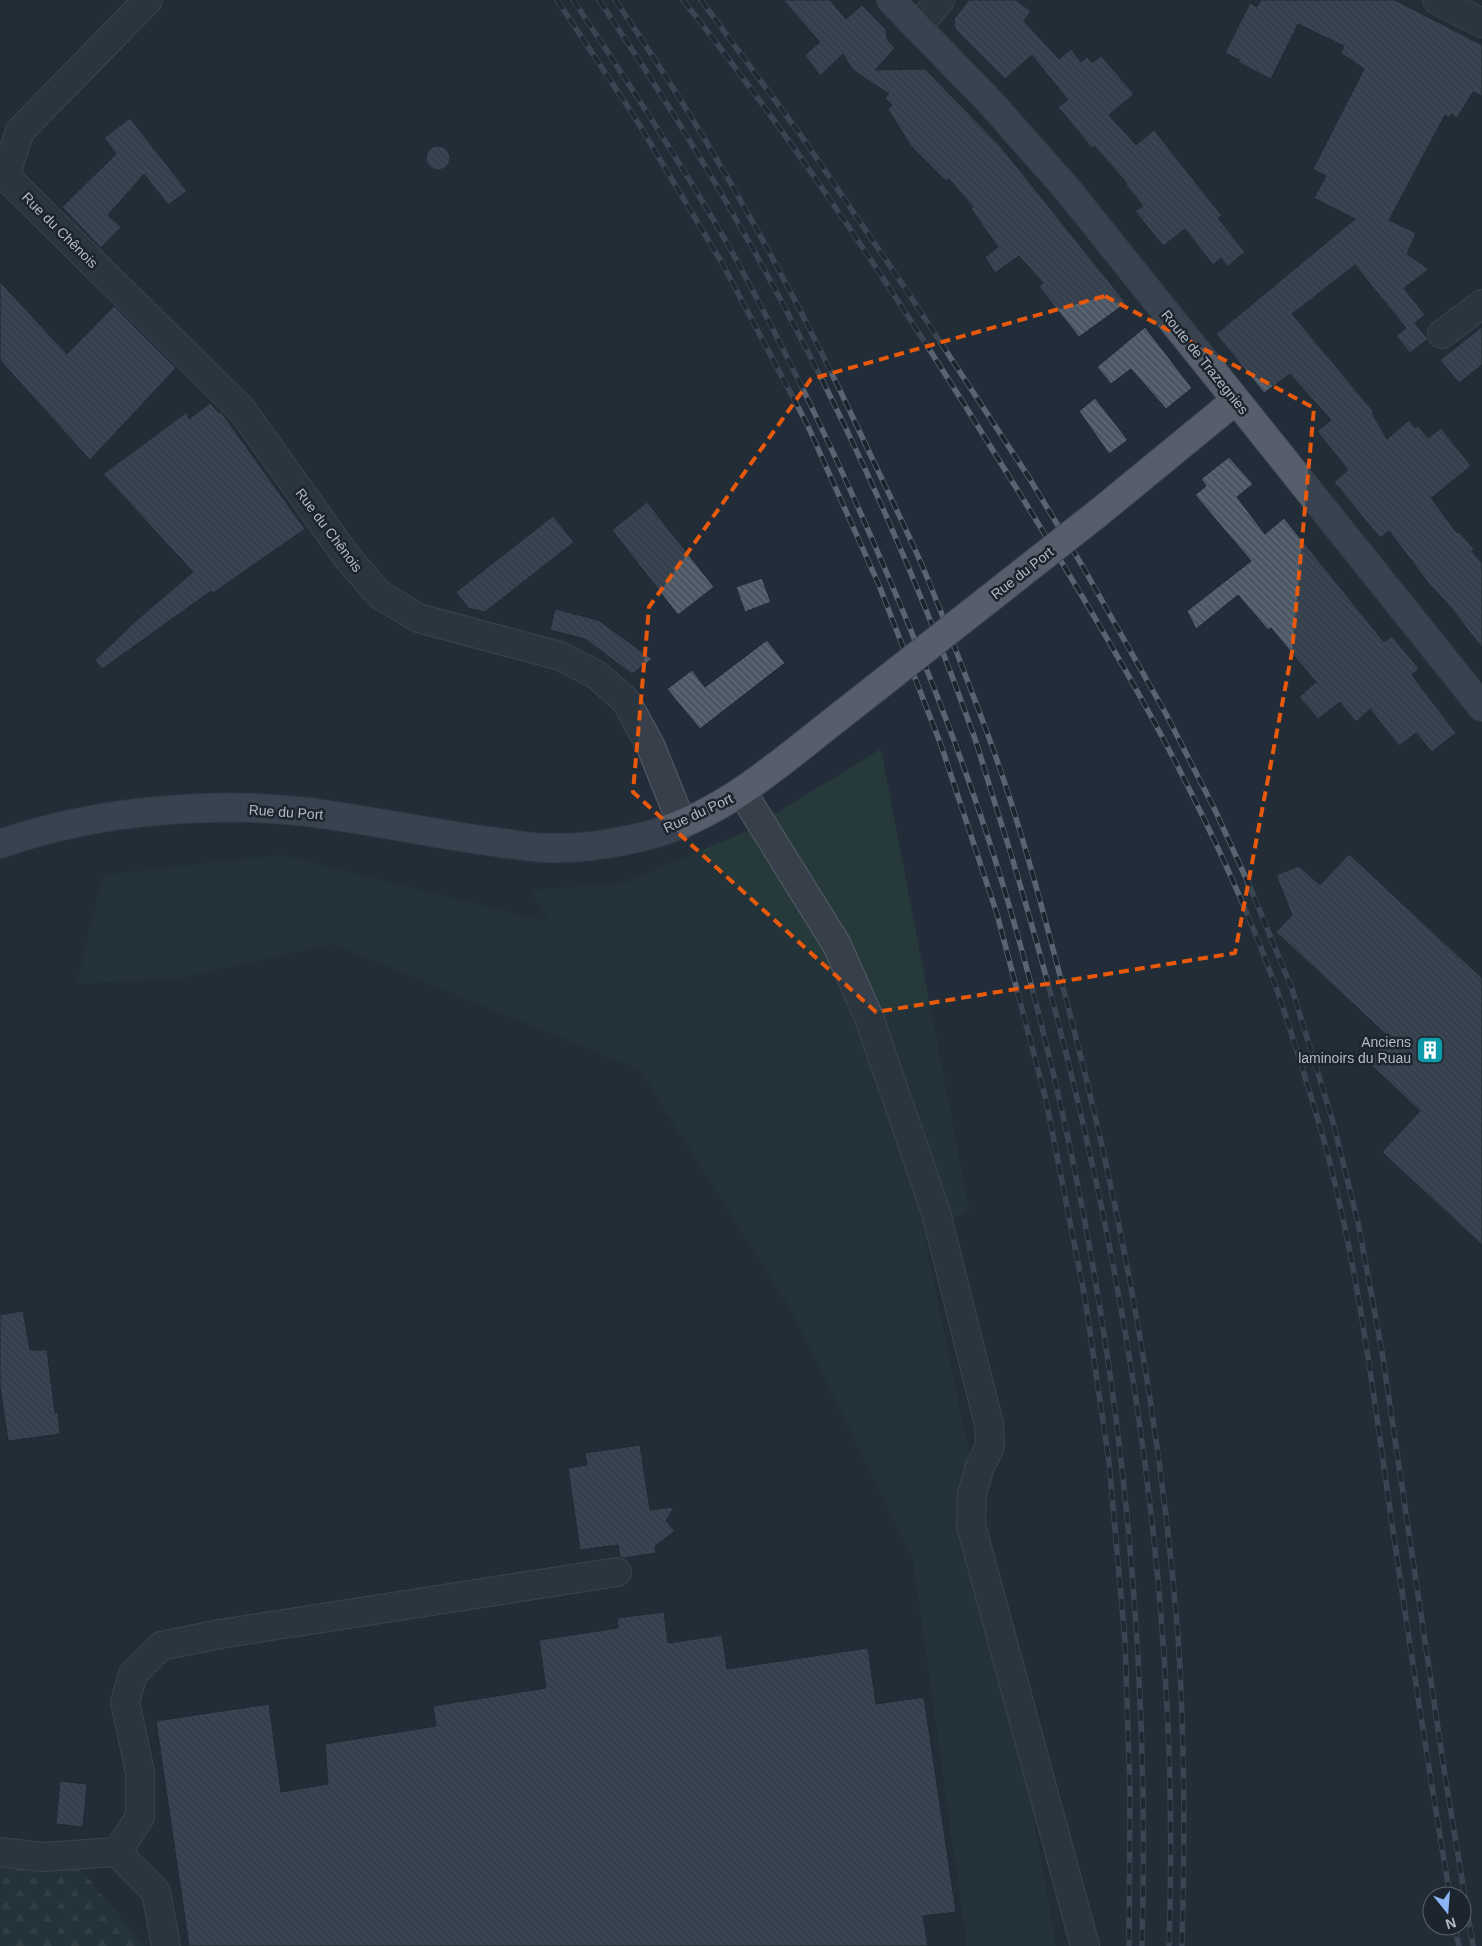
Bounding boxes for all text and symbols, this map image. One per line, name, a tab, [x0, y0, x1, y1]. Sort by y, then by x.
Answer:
street label: Rue du Chênois	[19, 189, 101, 271]
street label: Route de Trazegnies	[1158, 307, 1252, 417]
street label: Rue du Chênois	[292, 485, 366, 575]
street label: Rue du Port	[988, 544, 1056, 602]
street label: Rue du Port	[661, 790, 735, 836]
street label: Rue du Port	[248, 801, 324, 823]
place label: Anciens laminoirs du Ruau	[1298, 1034, 1411, 1066]
building icon: Anciens laminoirs du Ruau	[1415, 1035, 1445, 1065]
north arrow	[1422, 1886, 1472, 1936]
text: N	[1444, 1914, 1458, 1933]

